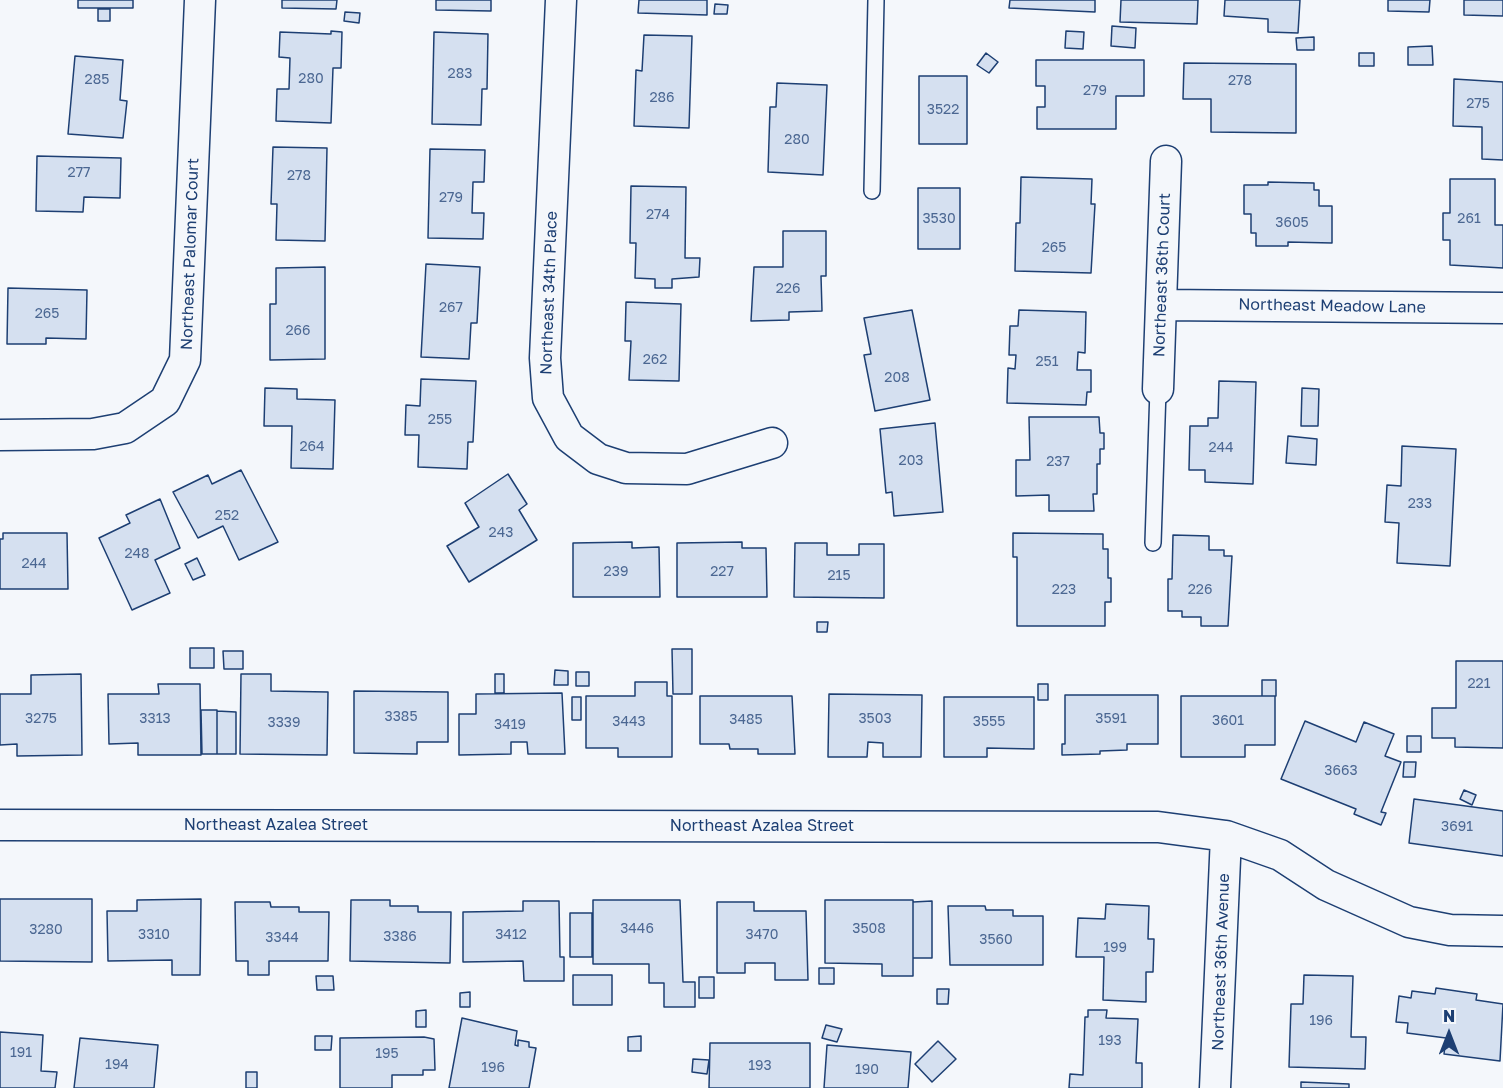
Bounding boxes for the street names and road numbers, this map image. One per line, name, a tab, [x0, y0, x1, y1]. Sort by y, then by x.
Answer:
street label: Northeast Palomar Court	[177, 158, 203, 350]
street label: Northeast 36th Court	[1150, 193, 1174, 357]
street label: Northeast 34th Place	[537, 211, 561, 375]
street label: Northeast Meadow Lane	[1238, 295, 1426, 317]
street label: Northeast Azalea Street	[184, 815, 368, 835]
street label: Northeast Azalea Street	[670, 816, 854, 836]
street label: Northeast 36th Avenue	[1208, 873, 1234, 1051]

